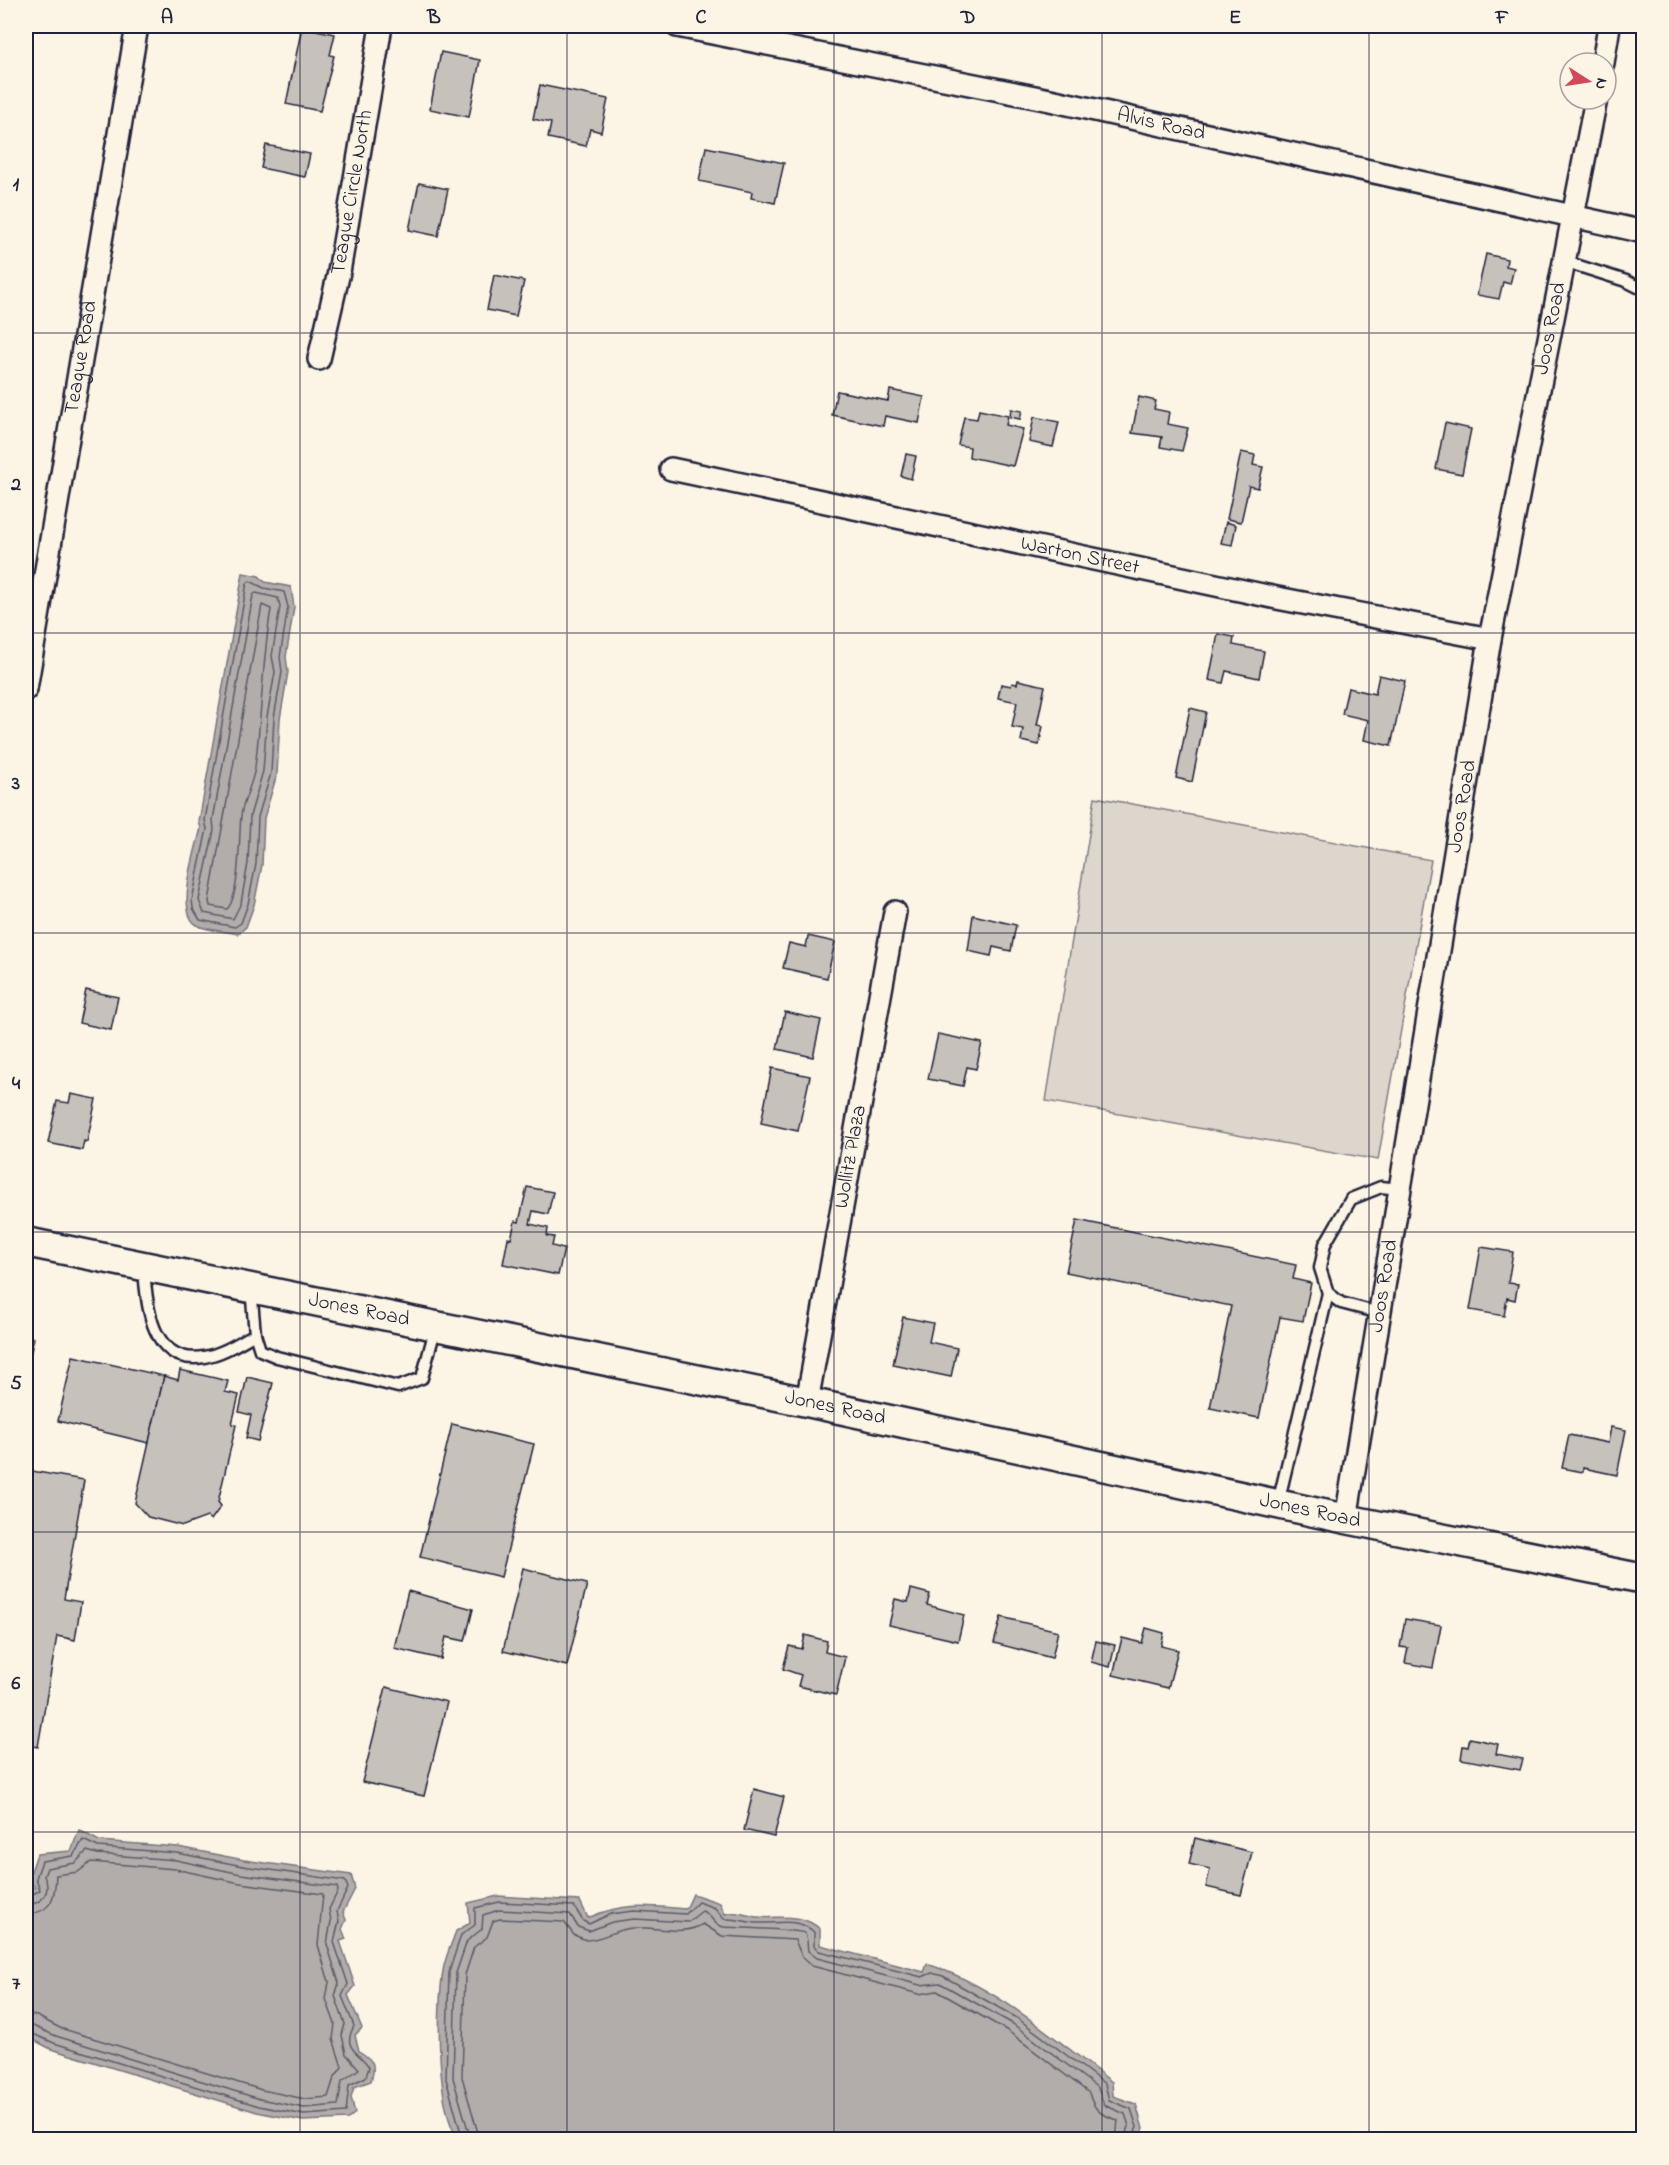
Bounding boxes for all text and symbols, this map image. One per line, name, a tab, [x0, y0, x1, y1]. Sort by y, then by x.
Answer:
text: A	[161, 4, 173, 33]
text: B	[426, 4, 441, 33]
text: C	[696, 4, 707, 33]
text: D	[960, 4, 975, 33]
text: E	[1229, 4, 1241, 33]
text: F	[1495, 4, 1509, 33]
north arrow	[1558, 51, 1618, 111]
text: N	[1588, 76, 1614, 92]
street label: Alvis Road	[1114, 100, 1208, 149]
street label: Teague Circle North	[324, 108, 381, 277]
text: 1	[13, 171, 20, 200]
street label: Joos Road	[1527, 280, 1575, 378]
street label: Teague Road	[57, 298, 106, 417]
text: 2	[10, 471, 21, 500]
street label: Warton Street	[1018, 529, 1142, 583]
street label: Joos Road	[1440, 758, 1485, 855]
text: 3	[11, 770, 20, 799]
text: 4	[12, 1070, 21, 1099]
street label: Wollitz Plaza	[827, 1103, 875, 1211]
street label: Joos Road	[1362, 1237, 1407, 1335]
street label: Jones Road	[306, 1285, 413, 1335]
text: 5	[10, 1370, 22, 1399]
street label: Jones Road	[782, 1383, 889, 1434]
street label: Jones Road	[1257, 1486, 1363, 1537]
text: 6	[12, 1670, 21, 1699]
text: 7	[12, 1970, 21, 1999]

